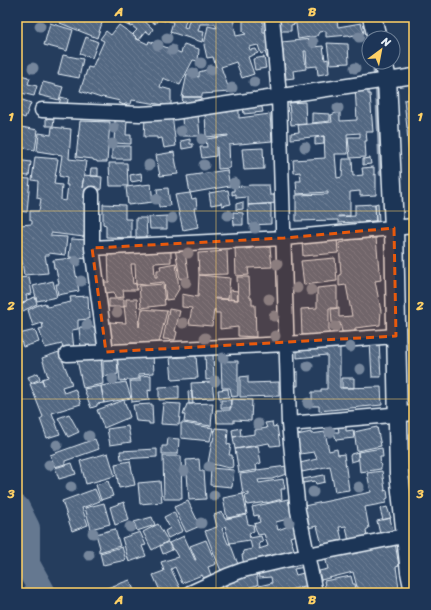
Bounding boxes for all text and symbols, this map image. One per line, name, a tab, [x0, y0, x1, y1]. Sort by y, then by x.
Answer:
text: A	[114, 0, 123, 23]
text: B	[308, 0, 317, 23]
north arrow	[361, 30, 401, 70]
text: N	[377, 31, 395, 52]
text: 1	[8, 105, 14, 128]
text: 1	[417, 105, 423, 128]
text: 2	[6, 294, 15, 317]
text: 2	[415, 294, 424, 317]
text: 3	[6, 482, 15, 505]
text: 3	[415, 482, 424, 505]
text: A	[114, 588, 123, 610]
text: B	[308, 588, 317, 610]

